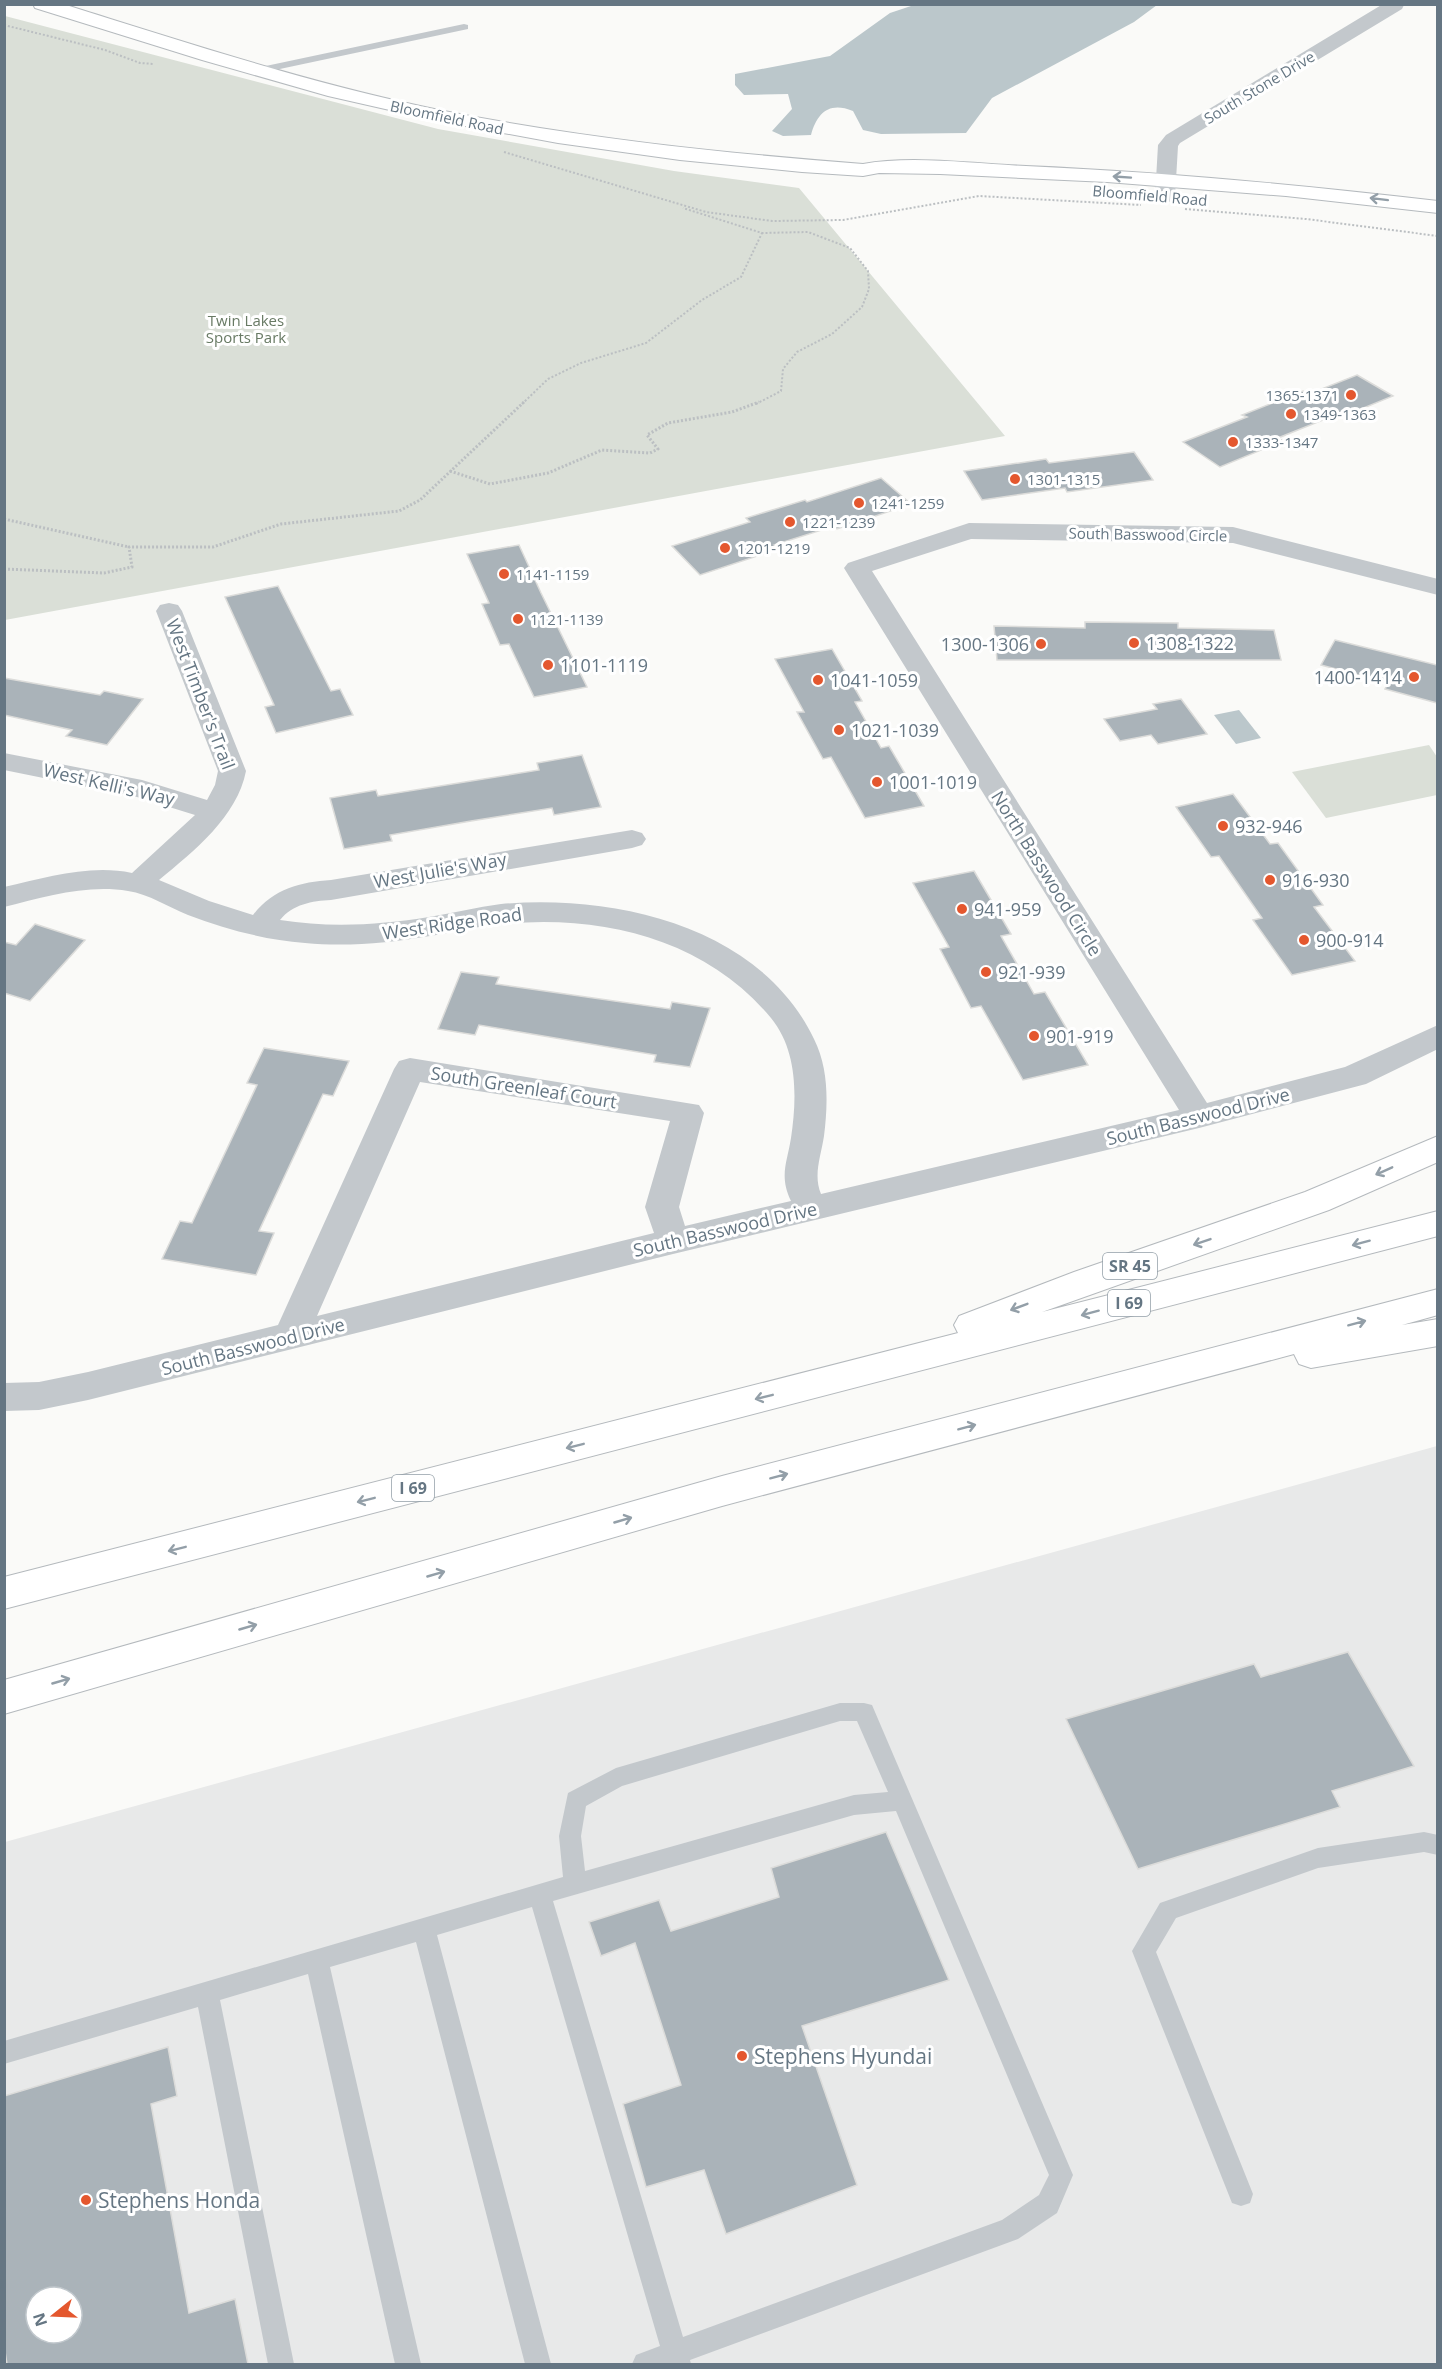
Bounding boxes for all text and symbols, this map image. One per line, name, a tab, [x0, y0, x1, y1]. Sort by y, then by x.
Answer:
street label: South Stone Drive	[1200, 46, 1318, 128]
street label: Bloomfield Road	[389, 95, 505, 139]
one-way arrow	[1113, 172, 1133, 183]
street label: Bloomfield Road	[1092, 180, 1208, 210]
one-way arrow	[1370, 194, 1390, 205]
park label: Twin Lakes Sports Park	[206, 310, 286, 347]
place label: 1365-1371	[1266, 385, 1339, 405]
marker: 1365-1371	[1344, 388, 1358, 402]
place label: 1349-1363	[1303, 404, 1376, 424]
marker: 1349-1363	[1284, 407, 1298, 421]
place label: 1333-1347	[1245, 432, 1318, 452]
marker: 1333-1347	[1226, 435, 1240, 449]
place label: 1301-1315	[1027, 469, 1100, 489]
marker: 1301-1315	[1008, 472, 1022, 486]
place label: 1241-1259	[871, 493, 944, 513]
marker: 1241-1259	[852, 496, 866, 510]
place label: 1221-1239	[802, 512, 875, 532]
marker: 1221-1239	[783, 515, 797, 529]
street label: South Basswood Circle	[1068, 523, 1228, 545]
place label: 1201-1219	[737, 538, 810, 558]
marker: 1201-1219	[718, 541, 732, 555]
place label: 1141-1159	[516, 564, 589, 584]
marker: 1141-1159	[497, 567, 511, 581]
place label: 1121-1139	[530, 609, 603, 629]
marker: 1121-1139	[511, 612, 525, 626]
street label: West Timber's Trail	[161, 615, 241, 773]
place label: 1308-1322	[1146, 631, 1234, 655]
place label: 1300-1306	[941, 632, 1029, 656]
marker: 1308-1322	[1127, 636, 1141, 650]
marker: 1300-1306	[1034, 637, 1048, 651]
place label: 1101-1119	[560, 653, 648, 677]
marker: 1101-1119	[541, 658, 555, 672]
place label: 1400-1414	[1314, 665, 1402, 689]
place label: 1041-1059	[830, 668, 918, 692]
marker: 1400-1414	[1407, 670, 1421, 684]
marker: 1041-1059	[811, 673, 825, 687]
place label: 1021-1039	[851, 718, 939, 742]
marker: 1021-1039	[832, 723, 846, 737]
street label: West Kelli's Way	[41, 757, 178, 811]
place label: 1001-1019	[889, 770, 977, 794]
marker: 1001-1019	[870, 775, 884, 789]
street label: North Basswood Circle	[986, 786, 1108, 960]
place label: 932-946	[1235, 814, 1303, 838]
marker: 932-946	[1216, 819, 1230, 833]
street label: West Julie's Way	[372, 846, 509, 893]
place label: 916-930	[1282, 868, 1350, 892]
marker: 916-930	[1263, 873, 1277, 887]
place label: 941-959	[974, 897, 1042, 921]
street label: West Ridge Road	[381, 901, 523, 945]
marker: 941-959	[955, 902, 969, 916]
place label: 900-914	[1316, 928, 1384, 952]
marker: 900-914	[1297, 933, 1311, 947]
place label: 921-939	[998, 960, 1066, 984]
marker: 921-939	[979, 965, 993, 979]
place label: 901-919	[1046, 1024, 1114, 1048]
marker: 901-919	[1027, 1029, 1041, 1043]
street label: South Greenleaf Court	[429, 1060, 619, 1114]
street label: South Basswood Drive	[1104, 1082, 1292, 1150]
one-way arrow	[1375, 1166, 1394, 1177]
street label: South Basswood Drive	[631, 1196, 819, 1262]
one-way arrow	[1193, 1237, 1212, 1248]
one-way arrow	[1351, 1237, 1370, 1249]
road number: SR 45	[1103, 1253, 1157, 1279]
road number: I 69	[1108, 1290, 1150, 1316]
one-way arrow	[1010, 1302, 1028, 1313]
one-way arrow	[1081, 1307, 1100, 1319]
street label: South Basswood Drive	[159, 1312, 347, 1380]
one-way arrow	[1347, 1317, 1366, 1328]
one-way arrow	[755, 1392, 774, 1404]
one-way arrow	[957, 1420, 976, 1432]
one-way arrow	[566, 1441, 585, 1452]
one-way arrow	[769, 1470, 788, 1482]
road number: I 69	[392, 1475, 434, 1501]
one-way arrow	[357, 1494, 376, 1506]
one-way arrow	[613, 1514, 632, 1525]
one-way arrow	[168, 1543, 187, 1555]
one-way arrow	[426, 1567, 445, 1579]
one-way arrow	[238, 1621, 257, 1632]
one-way arrow	[51, 1675, 70, 1686]
place label: Stephens Hyundai	[754, 2042, 932, 2070]
marker: Stephens Hyundai	[735, 2049, 749, 2063]
place label: Stephens Honda	[98, 2186, 260, 2214]
marker: Stephens Honda	[79, 2193, 93, 2207]
north arrow	[24, 2285, 84, 2345]
text: N	[27, 2310, 52, 2329]

